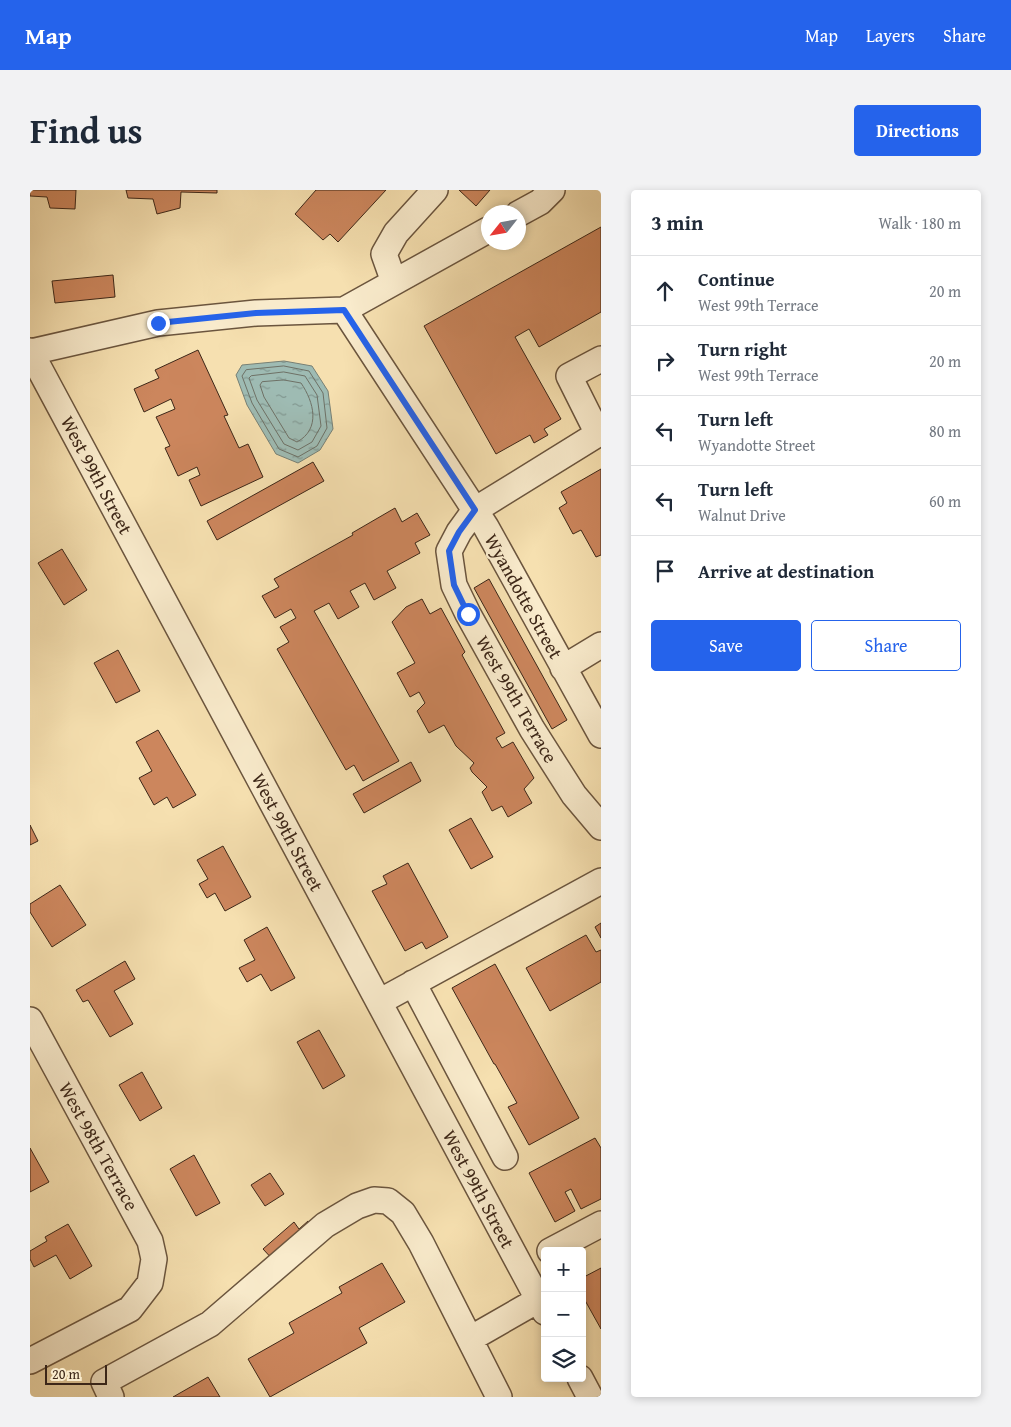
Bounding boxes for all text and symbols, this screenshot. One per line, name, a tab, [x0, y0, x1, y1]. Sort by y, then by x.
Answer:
text: Map	[25, 18, 72, 53]
text: Map	[805, 22, 838, 49]
text: Layers	[866, 22, 915, 49]
text: Share	[943, 22, 986, 49]
text: Find us	[30, 105, 143, 156]
button: Directions	[854, 105, 981, 156]
north arrow	[481, 205, 526, 250]
text: 3 min	[651, 207, 703, 238]
text: Walk · 180 m	[878, 211, 961, 235]
text: Continue	[698, 265, 775, 293]
icon: ahead	[651, 277, 679, 305]
text: 20 m	[929, 279, 961, 303]
text: West 99th Terrace	[698, 293, 819, 317]
route end	[147, 312, 170, 335]
text: Turn right	[698, 335, 787, 363]
icon: right	[651, 347, 679, 375]
text: 20 m	[929, 349, 961, 373]
text: West 99th Terrace	[698, 363, 819, 387]
text: Turn left	[698, 405, 773, 433]
street label: West 99th Street	[54, 411, 140, 540]
icon: left	[651, 417, 679, 445]
text: 80 m	[929, 419, 961, 443]
text: Wyandotte Street	[698, 433, 815, 457]
text: Turn left	[698, 475, 773, 503]
icon: left	[651, 487, 679, 515]
text: 60 m	[929, 489, 961, 513]
text: Walnut Drive	[698, 503, 786, 527]
street label: Wyandotte Street	[478, 528, 570, 664]
icon: arrive	[651, 557, 679, 585]
text: Arrive at destination	[698, 557, 874, 585]
route start	[457, 603, 480, 626]
button: Save	[651, 620, 801, 671]
button: Share	[811, 620, 961, 671]
street label: West 99th Terrace	[469, 630, 565, 768]
street label: West 99th Street	[245, 768, 331, 897]
street label: West 98th Terrace	[52, 1077, 146, 1215]
street label: West 99th Street	[436, 1125, 522, 1254]
map controls	[541, 1247, 586, 1382]
button: +	[541, 1247, 586, 1292]
button: −	[541, 1292, 586, 1337]
button: layers	[541, 1337, 586, 1382]
scale bar	[45, 1362, 108, 1385]
text: 20 m	[52, 1364, 80, 1384]

